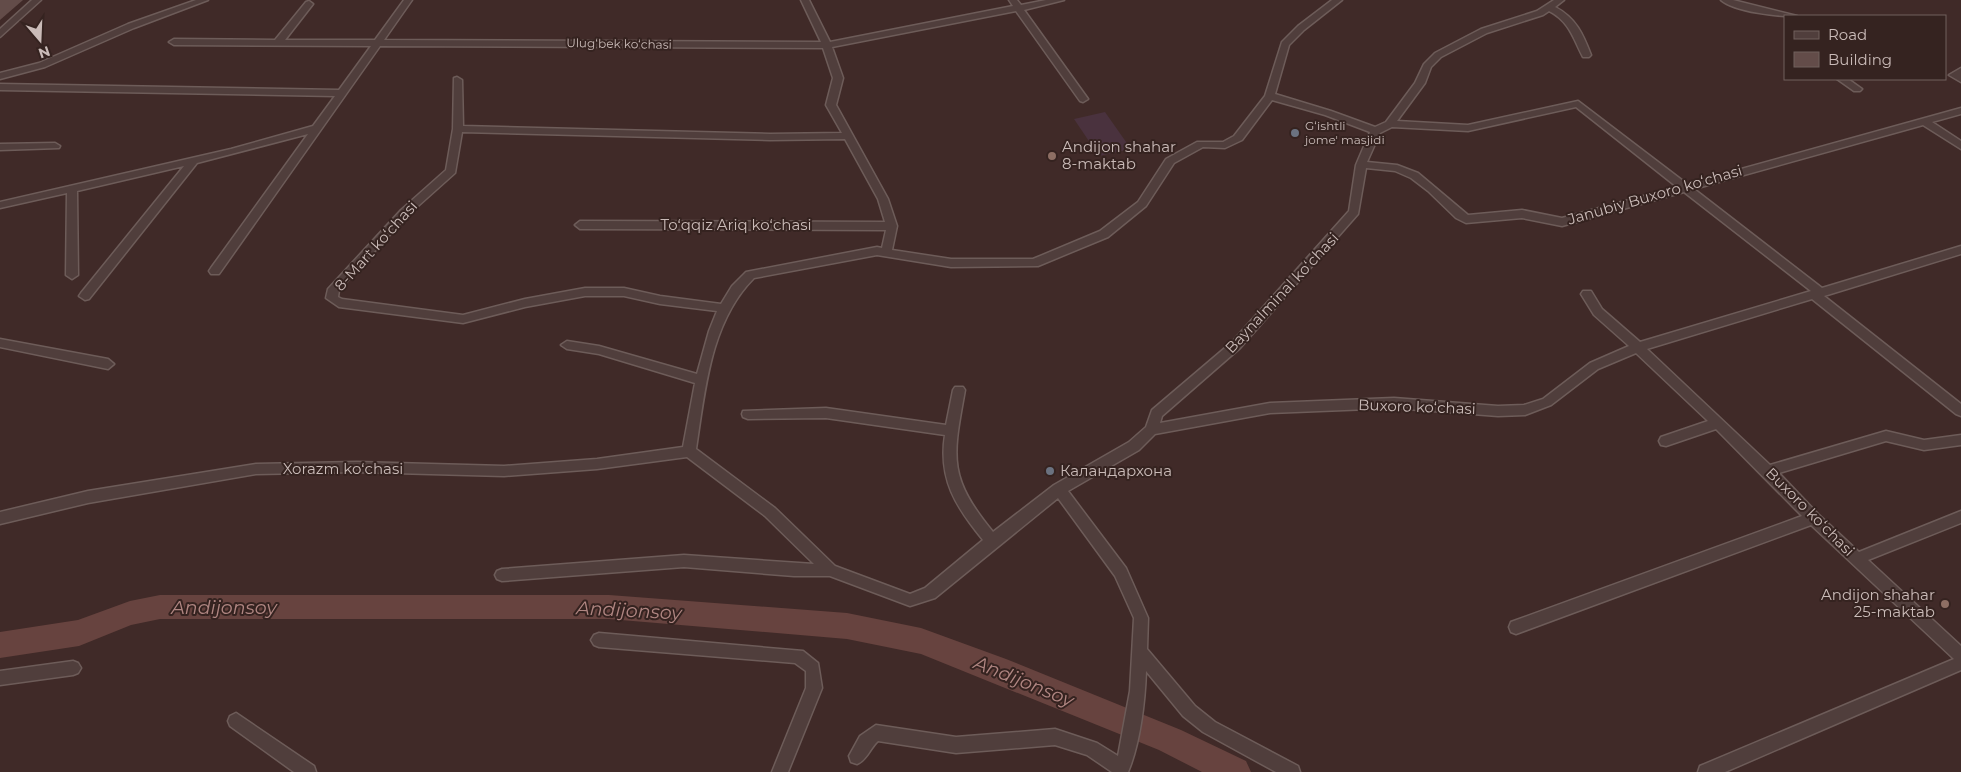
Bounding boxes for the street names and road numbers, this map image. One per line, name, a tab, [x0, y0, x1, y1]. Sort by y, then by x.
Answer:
street label: Ulugʻbek koʻchasi	[566, 35, 672, 52]
street label: Janubiy Buxoro koʻchasi	[1565, 161, 1744, 229]
street label: 8-Mart koʻchasi	[330, 197, 421, 295]
street label: Toʻqqiz Ariq koʻchasi	[660, 215, 812, 234]
street label: Baynalminal koʻchasi	[1221, 228, 1342, 357]
street label: Buxoro koʻchasi	[1358, 395, 1476, 418]
street label: Xorazm koʻchasi	[283, 459, 403, 478]
street label: Buxoro koʻchasi	[1762, 463, 1859, 560]

